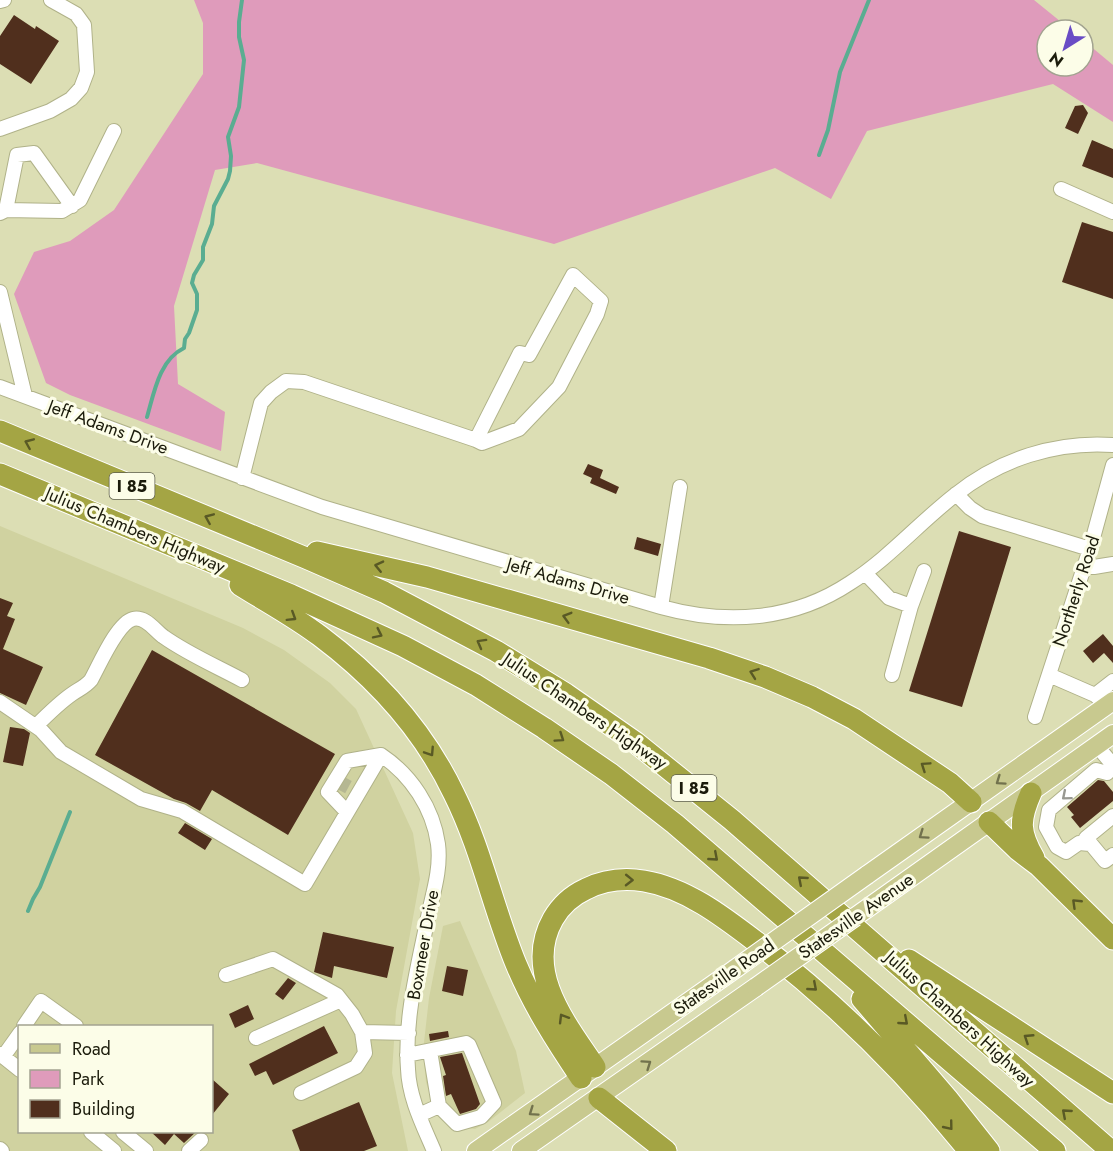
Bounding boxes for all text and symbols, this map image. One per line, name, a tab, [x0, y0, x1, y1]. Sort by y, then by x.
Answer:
north arrow	[1035, 18, 1095, 78]
text: N	[1044, 47, 1068, 73]
street label: Jeff Adams Drive	[42, 392, 172, 461]
one-way arrow	[24, 438, 35, 450]
road number: I 85	[110, 473, 154, 499]
street label: Julius Chambers Highway	[39, 479, 229, 580]
one-way arrow	[205, 513, 216, 525]
street label: Northerly Road	[1046, 532, 1106, 650]
street label: Jeff Adams Drive	[502, 550, 633, 611]
one-way arrow	[374, 561, 384, 574]
one-way arrow	[285, 610, 296, 621]
one-way arrow	[562, 612, 573, 624]
one-way arrow	[371, 626, 382, 638]
one-way arrow	[477, 639, 487, 650]
street label: Julius Chambers Highway	[496, 645, 673, 776]
one-way arrow	[749, 668, 760, 680]
one-way arrow	[553, 731, 564, 742]
one-way arrow	[423, 746, 435, 756]
one-way arrow	[920, 762, 931, 773]
one-way arrow	[996, 774, 1007, 785]
road number: I 85	[672, 775, 716, 801]
one-way arrow	[1062, 789, 1073, 800]
one-way arrow	[919, 828, 930, 839]
one-way arrow	[707, 850, 718, 861]
street label: Statesville Avenue	[793, 867, 919, 965]
one-way arrow	[625, 874, 634, 887]
one-way arrow	[798, 876, 809, 887]
street label: Boxmeer Drive	[401, 888, 445, 1002]
one-way arrow	[1073, 899, 1084, 910]
street label: Statesville Road	[668, 933, 780, 1021]
street label: Julius Chambers Highway	[878, 943, 1041, 1093]
one-way arrow	[806, 980, 817, 991]
one-way arrow	[559, 1014, 571, 1024]
one-way arrow	[897, 1014, 908, 1025]
legend	[18, 1025, 213, 1133]
one-way arrow	[1024, 1034, 1035, 1045]
text: Road	[72, 1036, 111, 1062]
one-way arrow	[640, 1060, 651, 1071]
text: Park	[72, 1066, 104, 1092]
text: Building	[72, 1096, 135, 1122]
one-way arrow	[528, 1105, 539, 1116]
one-way arrow	[1062, 1109, 1073, 1120]
one-way arrow	[942, 1119, 953, 1130]

